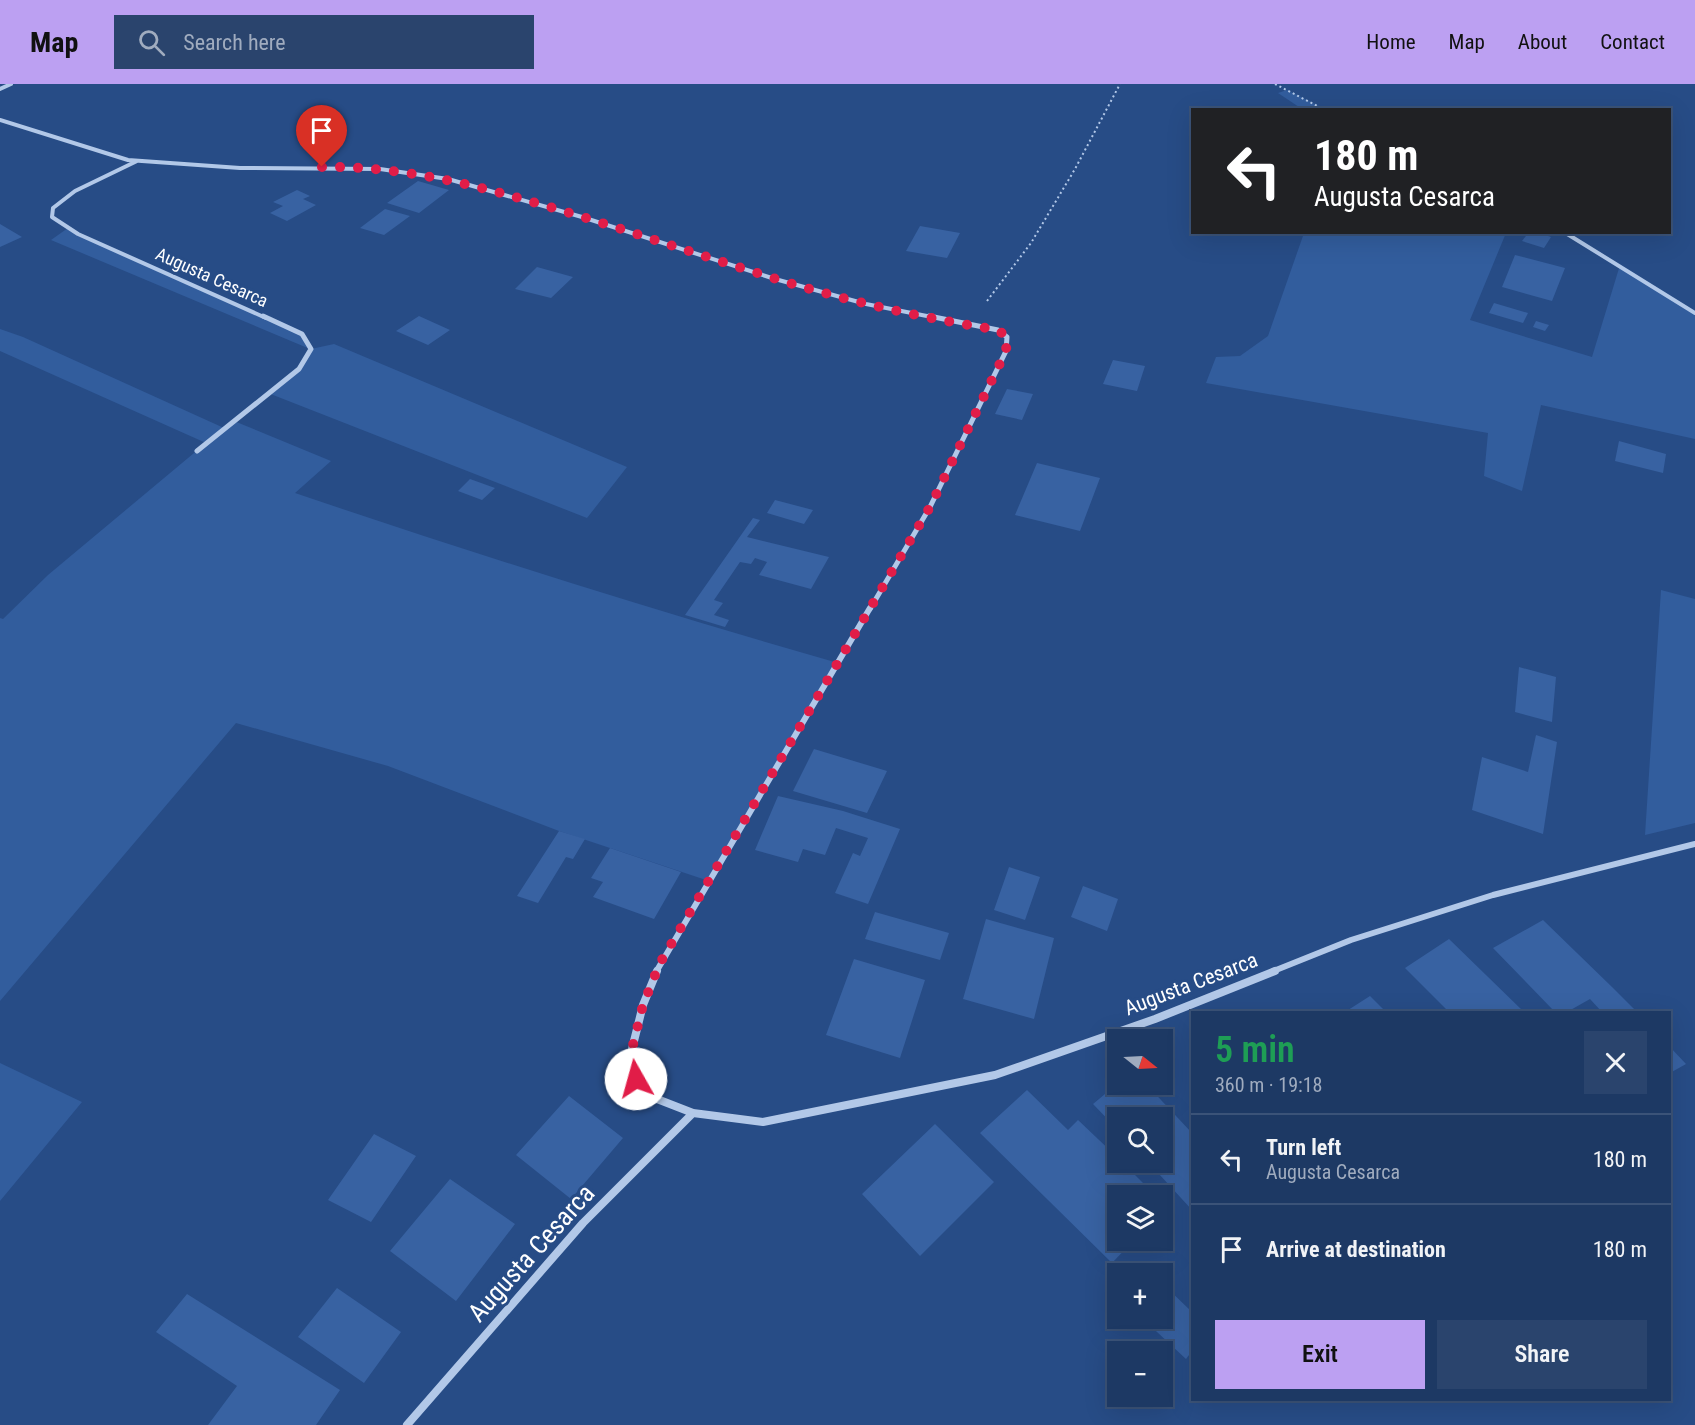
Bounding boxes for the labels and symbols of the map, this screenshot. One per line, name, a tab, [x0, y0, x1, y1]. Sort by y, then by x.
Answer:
pin	[296, 105, 347, 167]
street label: Augusta Cesarca	[153, 243, 271, 311]
street label: Augusta Cesarca	[1121, 948, 1261, 1020]
north arrow	[1107, 1029, 1173, 1095]
position arrow	[604, 1047, 668, 1111]
street label: Augusta Cesarca	[462, 1178, 600, 1328]

